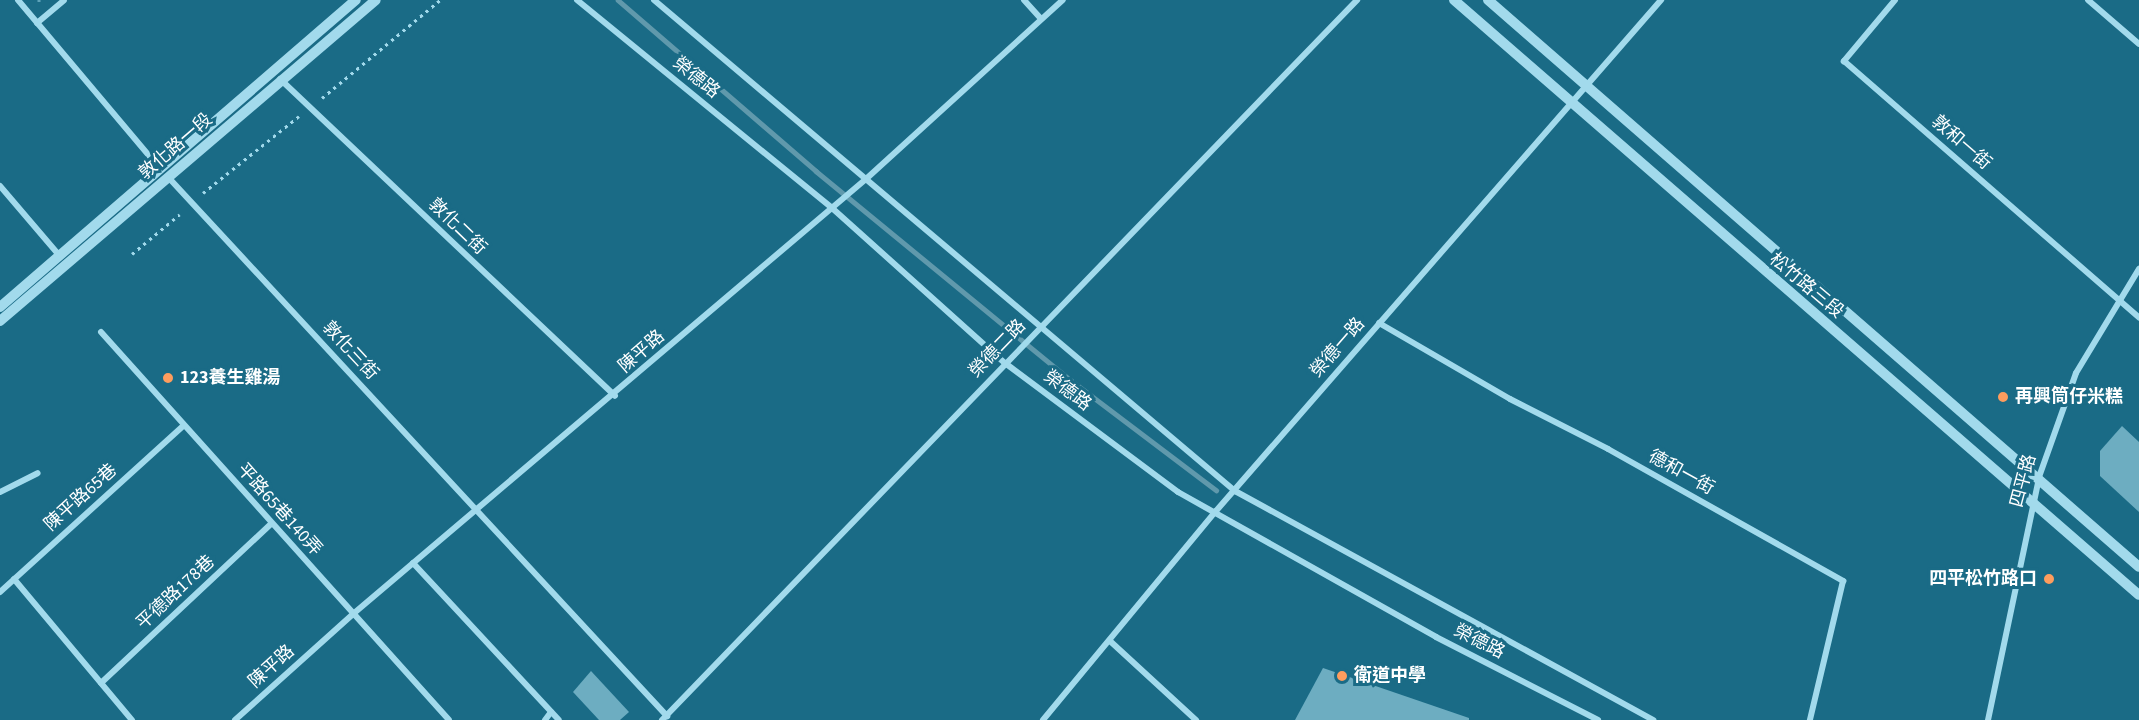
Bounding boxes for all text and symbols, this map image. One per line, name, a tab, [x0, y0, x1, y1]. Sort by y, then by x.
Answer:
street label: 榮德路	[668, 53, 724, 103]
street label: 敦化路一段	[135, 109, 217, 185]
street label: 敦和一街	[1927, 111, 1995, 175]
street label: 敦化二街	[424, 194, 490, 260]
street label: 松竹路三段	[1765, 249, 1847, 323]
street label: 榮德一路	[1306, 314, 1370, 382]
street label: 榮德二路	[965, 316, 1031, 382]
street label: 敦化三街	[318, 317, 382, 385]
street label: 陳平路	[615, 326, 669, 378]
street label: 榮德路	[1039, 366, 1095, 416]
place label: 123養生雞湯	[180, 367, 281, 389]
marker: 123養生雞湯	[161, 371, 175, 385]
place label: 再興筒仔米糕	[2015, 386, 2123, 408]
marker: 再興筒仔米糕	[1996, 390, 2010, 404]
street label: 德和一街	[1644, 446, 1718, 500]
street label: 四平路	[2007, 452, 2041, 510]
street label: 平路65巷140弄	[232, 459, 326, 561]
street label: 陳平路65巷	[40, 460, 122, 536]
street label: 平德路178巷	[132, 551, 220, 635]
place label: 四平松竹路口	[1929, 568, 2037, 590]
marker: 四平松竹路口	[2042, 572, 2056, 586]
street label: 榮德路	[1450, 620, 1508, 664]
street label: 陳平路	[245, 641, 299, 693]
place label: 衛道中學	[1354, 665, 1426, 687]
marker: 衛道中學	[1335, 669, 1349, 683]

